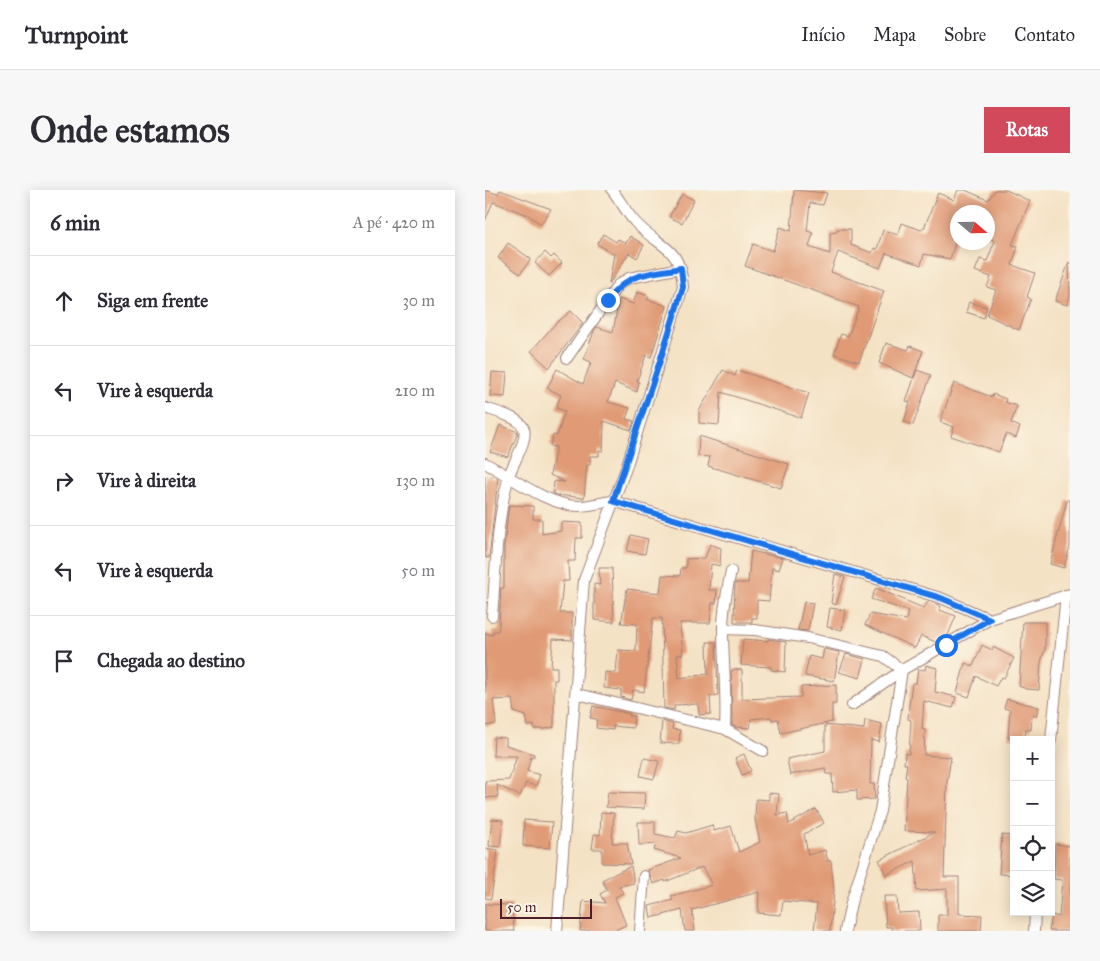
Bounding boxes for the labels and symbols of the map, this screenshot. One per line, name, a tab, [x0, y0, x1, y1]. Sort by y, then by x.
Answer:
north arrow	[950, 205, 995, 250]
route end	[597, 289, 620, 312]
route start	[935, 634, 958, 657]
scale bar	[500, 896, 593, 919]

